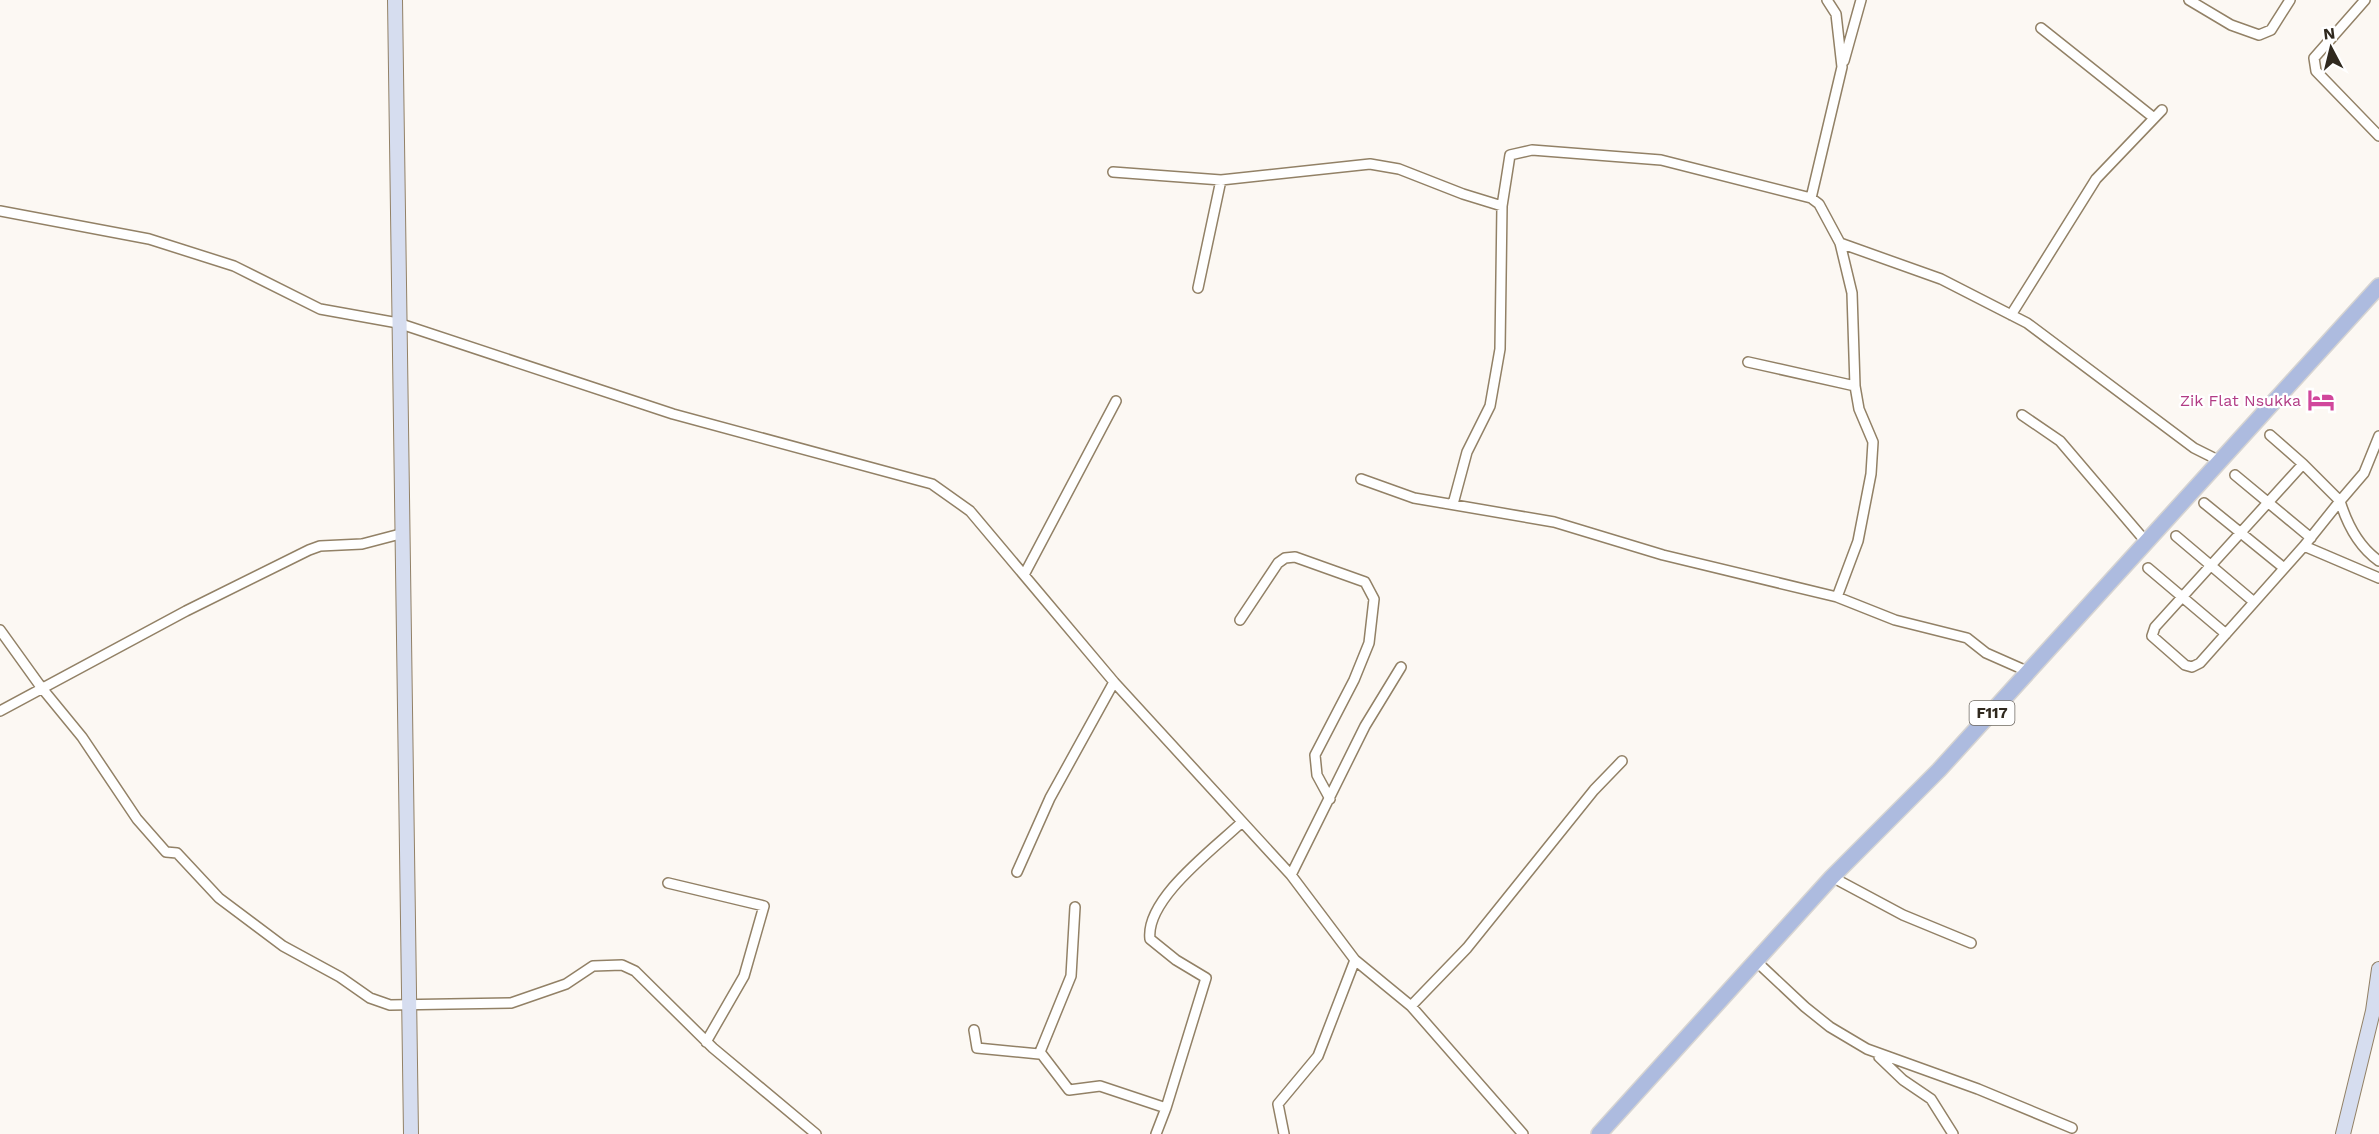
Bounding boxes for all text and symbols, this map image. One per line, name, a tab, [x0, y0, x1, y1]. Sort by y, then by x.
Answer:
north arrow	[2301, 18, 2361, 78]
text: N	[2322, 23, 2336, 44]
hotel icon: Zik Flat Nsukka	[2306, 385, 2336, 415]
place label: Zik Flat Nsukka	[2180, 391, 2301, 410]
road number: F117	[1970, 701, 2014, 725]

